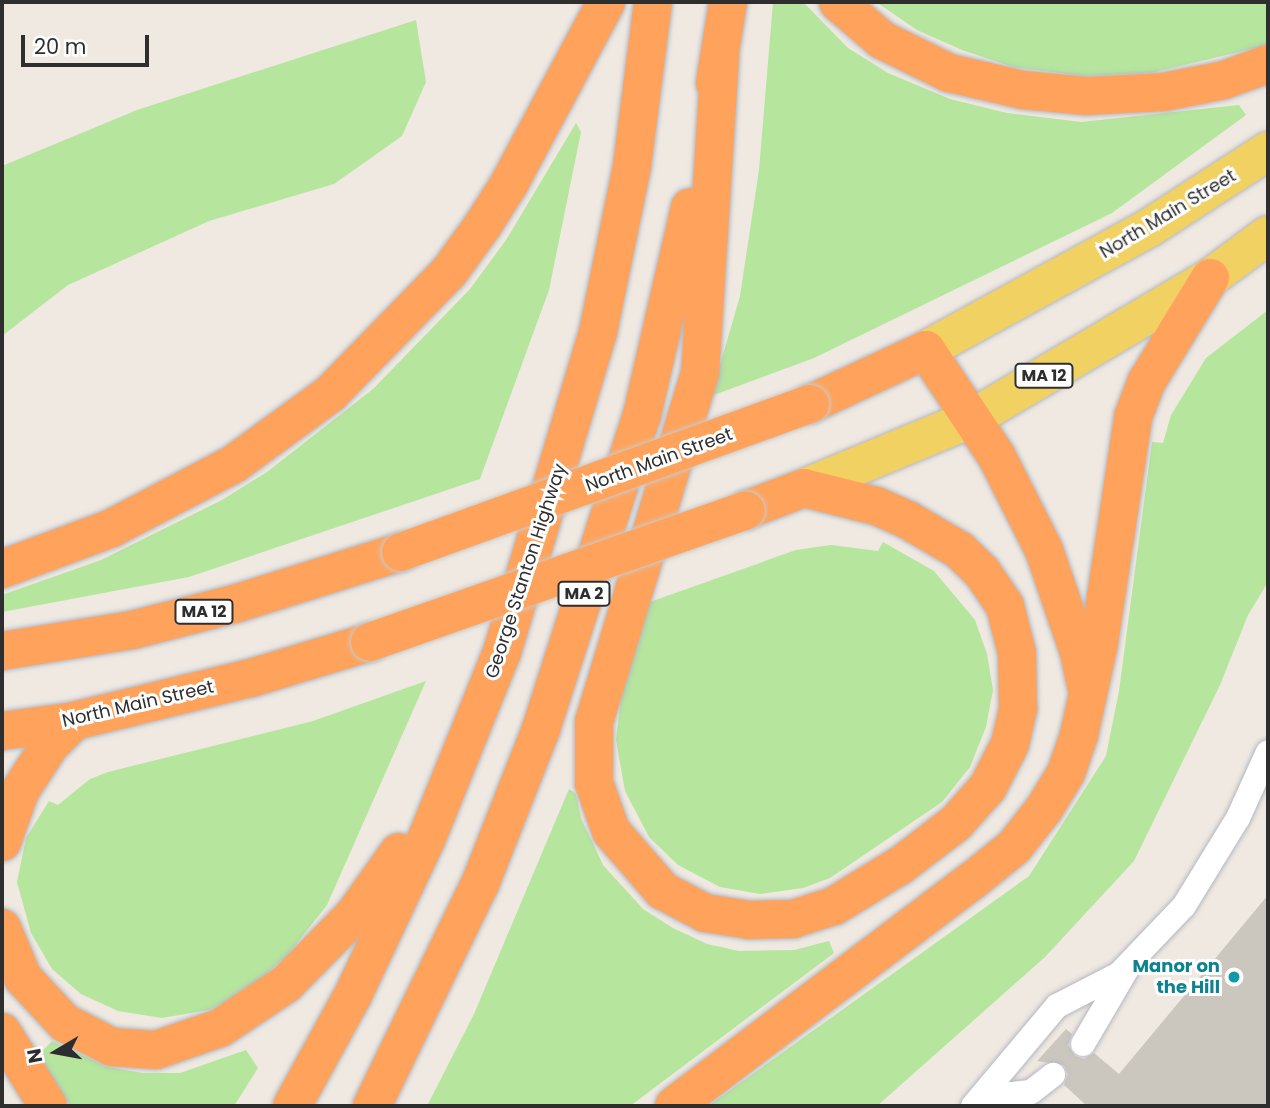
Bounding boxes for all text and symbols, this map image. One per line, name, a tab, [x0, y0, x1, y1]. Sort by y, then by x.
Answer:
scale bar	[24, 21, 152, 65]
text: 20 m	[34, 32, 87, 61]
street label: North Main Street	[1096, 165, 1240, 263]
road number: MA 12	[1014, 364, 1074, 388]
street label: North Main Street	[583, 423, 735, 497]
street label: George Stanton Highway	[481, 461, 571, 681]
road number: MA 2	[556, 582, 612, 607]
road number: MA 12	[174, 600, 234, 624]
street label: North Main Street	[60, 676, 216, 732]
place label: Manor on the Hill	[1133, 956, 1220, 998]
marker: Manor on the Hill	[1226, 969, 1242, 985]
north arrow	[21, 1017, 91, 1087]
text: N	[20, 1046, 49, 1065]

